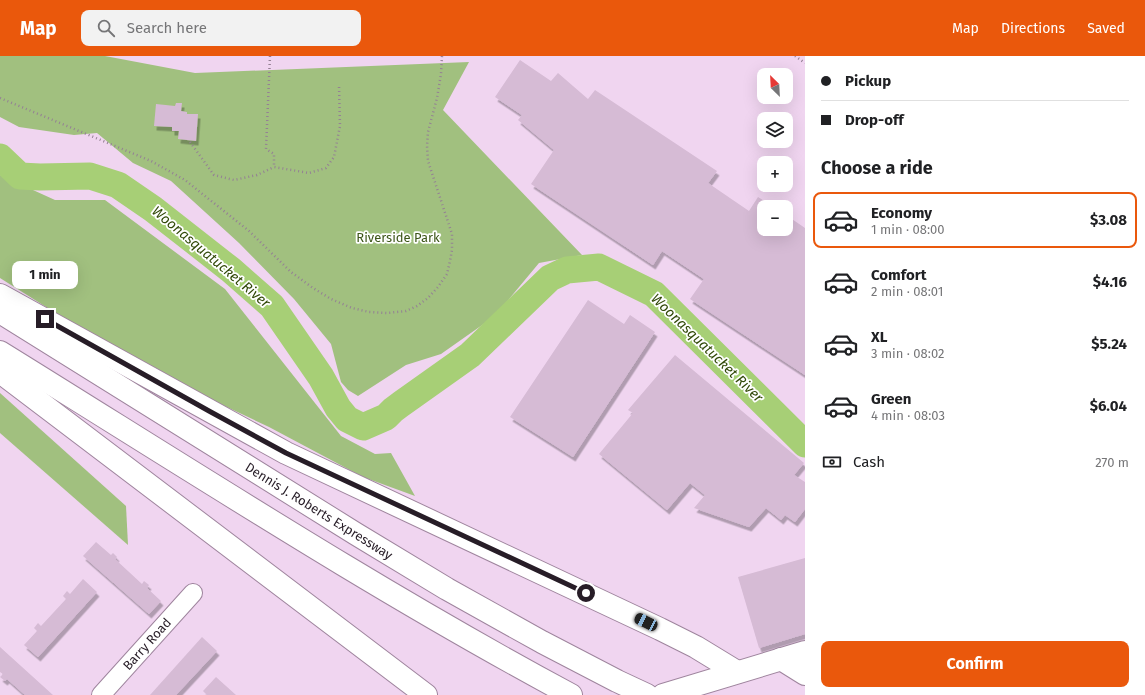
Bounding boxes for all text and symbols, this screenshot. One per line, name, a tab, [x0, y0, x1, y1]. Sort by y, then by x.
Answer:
search box	[81, 10, 361, 46]
text: Map	[20, 17, 57, 40]
icon: search	[95, 17, 117, 39]
text: Search here	[127, 19, 207, 37]
text: Map	[952, 20, 979, 37]
text: Directions	[1001, 20, 1065, 37]
text: Saved	[1087, 20, 1125, 37]
north arrow	[757, 68, 793, 104]
map controls	[757, 68, 793, 236]
text: Pickup	[845, 72, 891, 90]
text: Drop-off	[845, 111, 904, 129]
button: layers	[757, 112, 793, 148]
button: +	[757, 156, 793, 192]
text: Choose a ride	[821, 157, 933, 179]
button: −	[757, 200, 793, 236]
icon: car	[823, 202, 859, 238]
water label: Woonasquatucket River	[149, 203, 274, 312]
text: Economy	[871, 204, 932, 222]
text: $3.08	[1090, 211, 1127, 229]
text: 1 min · 08:00	[871, 222, 945, 237]
park label: Riverside Park	[356, 230, 440, 245]
callout: 1 min	[12, 261, 78, 289]
icon: car	[823, 264, 859, 300]
text: Comfort	[871, 266, 927, 284]
text: 1 min	[29, 267, 61, 282]
text: $4.16	[1093, 273, 1127, 291]
text: 2 min · 08:01	[871, 284, 943, 299]
water label: Woonasquatucket River	[648, 290, 767, 406]
route end	[36, 310, 54, 328]
icon: car	[823, 326, 859, 362]
text: XL	[871, 328, 887, 346]
text: $5.24	[1091, 335, 1127, 353]
text: 3 min · 08:02	[871, 346, 944, 361]
icon: car	[823, 388, 859, 424]
text: Green	[871, 390, 911, 408]
text: $6.04	[1090, 397, 1127, 415]
text: 4 min · 08:03	[871, 408, 945, 423]
icon: cash	[821, 451, 843, 473]
text: Cash	[853, 453, 885, 471]
text: 270 m	[1095, 455, 1129, 470]
street label: Dennis J. Roberts Expressway	[243, 459, 396, 563]
route start	[577, 584, 595, 602]
car	[633, 611, 659, 633]
street label: Barry Road	[120, 615, 174, 673]
button: Confirm	[821, 641, 1129, 687]

